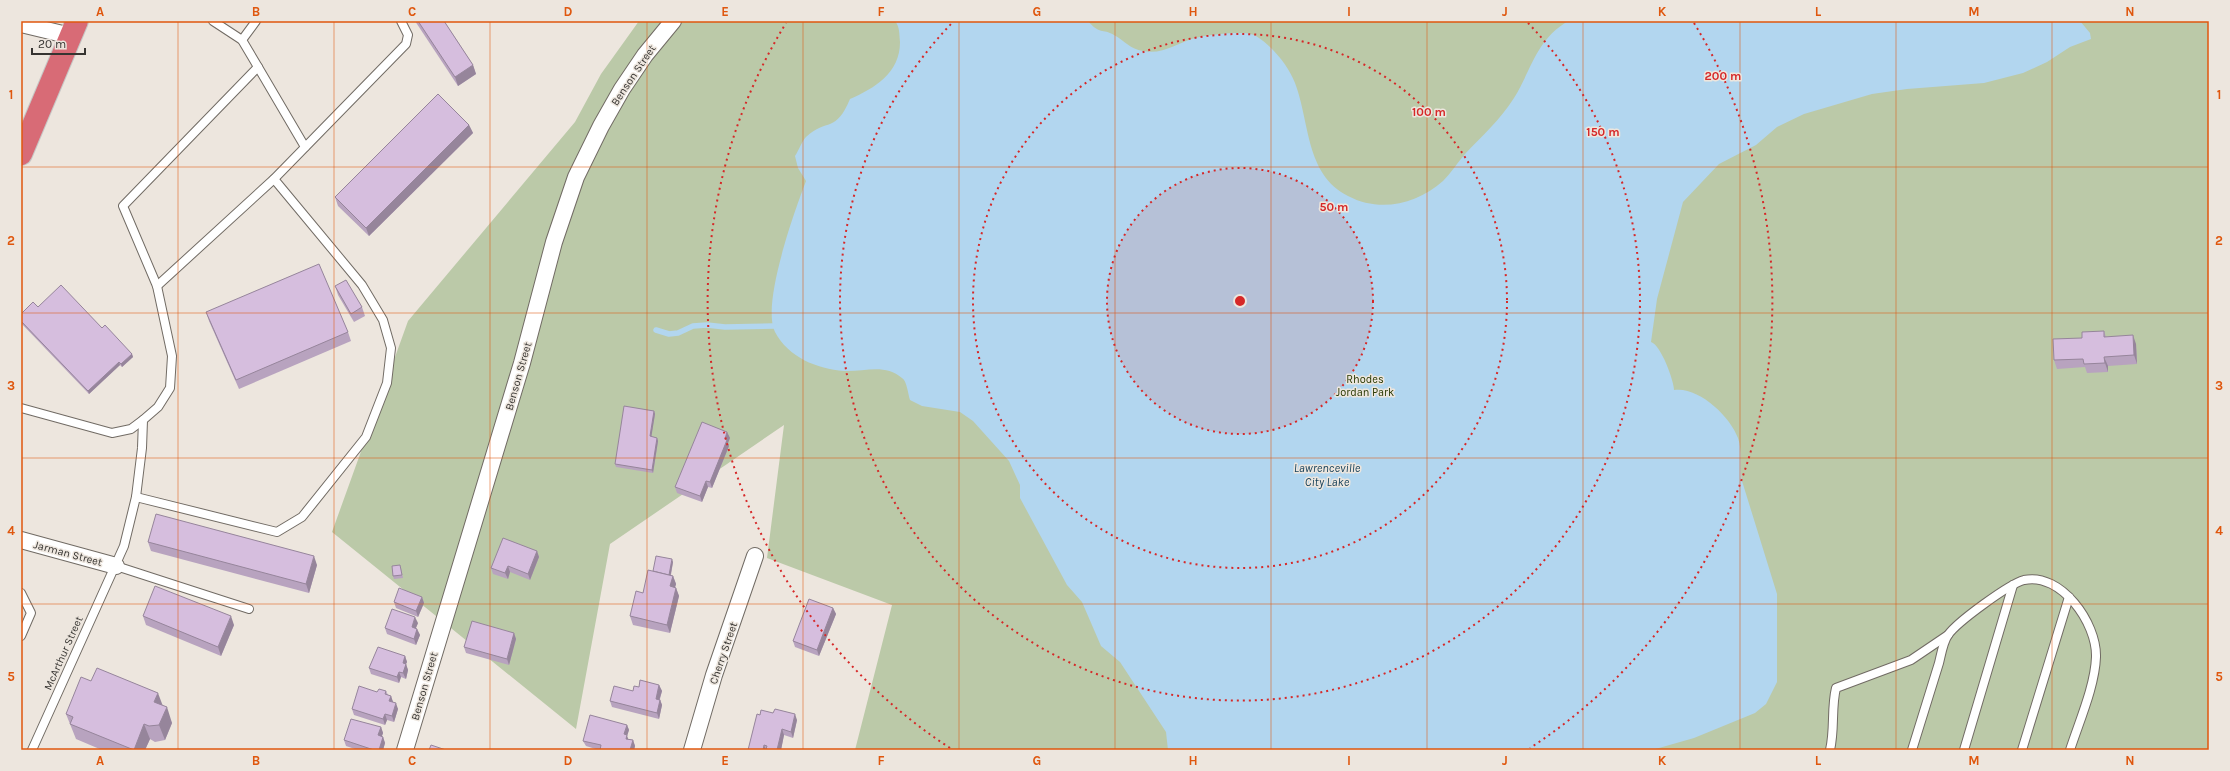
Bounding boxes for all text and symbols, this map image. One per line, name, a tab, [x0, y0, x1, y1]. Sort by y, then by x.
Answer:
text: A	[96, 4, 104, 19]
text: B	[252, 4, 260, 19]
text: C	[408, 4, 416, 19]
text: D	[564, 4, 573, 19]
text: E	[721, 4, 729, 19]
text: F	[877, 4, 885, 19]
text: G	[1033, 4, 1041, 19]
text: H	[1188, 4, 1198, 19]
text: I	[1347, 4, 1351, 19]
text: J	[1502, 4, 1508, 19]
text: K	[1658, 4, 1667, 19]
text: L	[1815, 4, 1822, 19]
text: M	[1968, 4, 1980, 19]
text: N	[2125, 4, 2135, 19]
scale bar	[32, 30, 85, 56]
text: 20 m	[38, 37, 66, 51]
street label: Benson Street	[608, 42, 658, 108]
text: 200 m	[1705, 69, 1741, 83]
text: 1	[9, 87, 13, 102]
text: 1	[2217, 87, 2221, 102]
text: 100 m	[1412, 105, 1446, 119]
text: 150 m	[1586, 125, 1620, 139]
text: 50 m	[1320, 200, 1349, 214]
text: 2	[7, 233, 15, 248]
text: 2	[2215, 233, 2223, 248]
centre of rings	[1233, 294, 1247, 308]
street label: Benson Street	[503, 341, 534, 412]
park label: Rhodes Jordan Park	[1336, 373, 1394, 399]
text: 3	[7, 378, 15, 393]
text: 3	[2215, 378, 2223, 393]
water label: Lawrenceville City Lake	[1294, 461, 1361, 489]
text: 4	[7, 523, 15, 538]
text: 4	[2215, 523, 2223, 538]
street label: Jarman Street	[32, 538, 103, 569]
street label: McArthur Street	[41, 614, 86, 692]
street label: Cherry Street	[707, 620, 740, 686]
street label: Benson Street	[409, 651, 440, 722]
text: 5	[7, 669, 15, 684]
text: 5	[2215, 669, 2223, 684]
text: A	[96, 753, 104, 768]
text: B	[252, 753, 260, 768]
text: C	[408, 753, 416, 768]
text: D	[564, 753, 573, 768]
text: E	[721, 753, 729, 768]
text: F	[877, 753, 885, 768]
text: G	[1033, 753, 1041, 768]
text: H	[1188, 753, 1198, 768]
text: I	[1347, 753, 1351, 768]
text: J	[1502, 753, 1508, 768]
text: K	[1658, 753, 1667, 768]
text: L	[1815, 753, 1822, 768]
text: M	[1968, 753, 1980, 768]
text: N	[2125, 753, 2135, 768]

